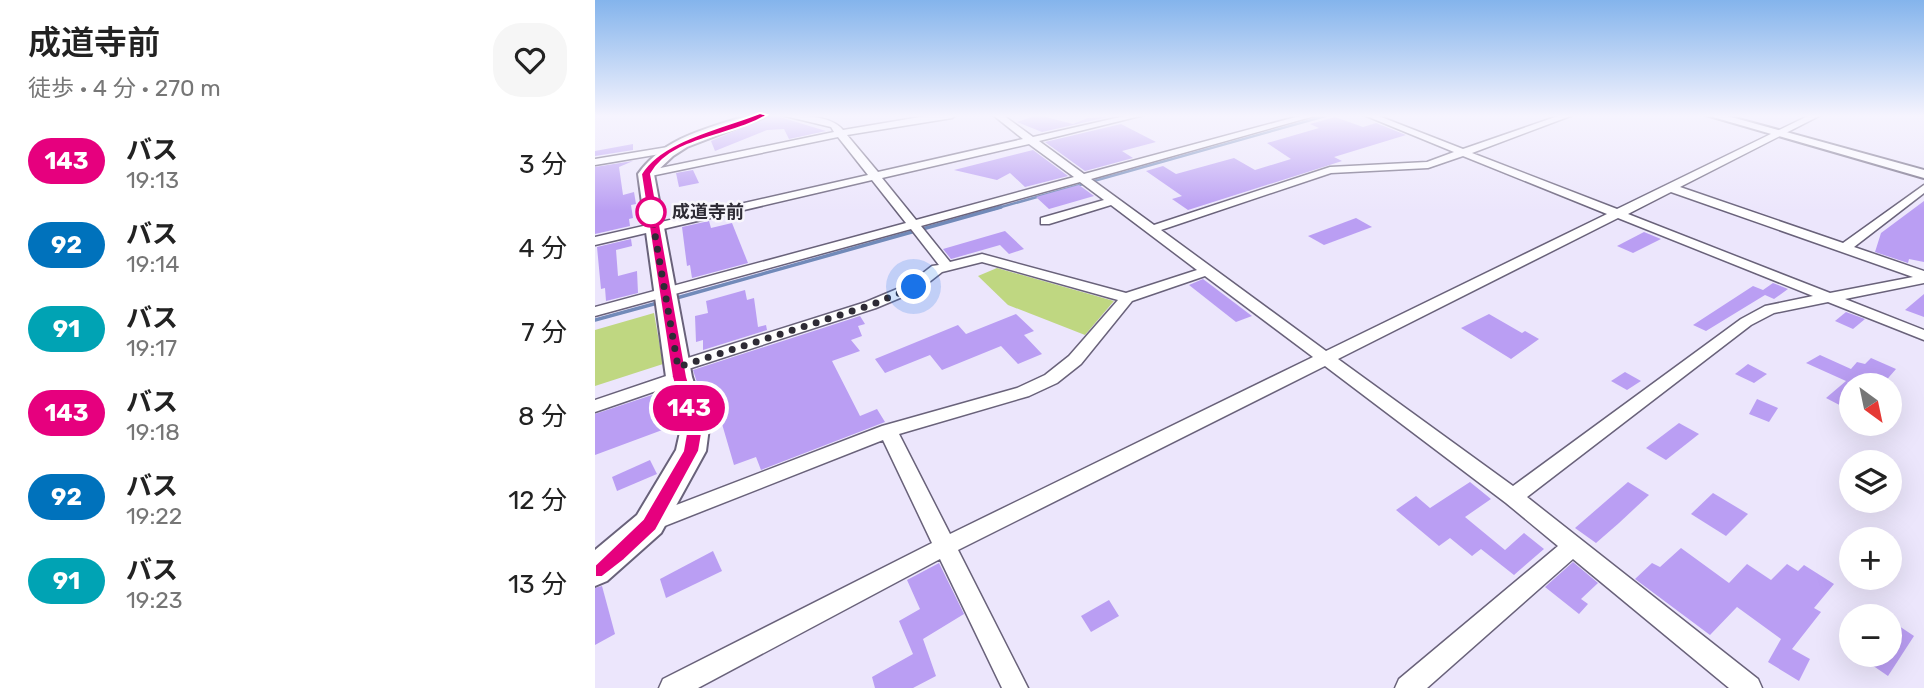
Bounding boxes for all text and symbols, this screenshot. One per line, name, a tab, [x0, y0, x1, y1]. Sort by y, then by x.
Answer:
text: 成道寺前	[28, 23, 160, 62]
button: heart	[493, 23, 567, 97]
text: 徒歩 · 4 分 · 270 m	[28, 74, 221, 102]
text: バス	[126, 135, 178, 166]
text: 143	[44, 147, 89, 175]
text: 3 分	[519, 149, 567, 180]
text: 19:13	[126, 166, 179, 194]
marker: 成道寺前	[636, 197, 666, 227]
place label: 成道寺前	[672, 201, 744, 223]
text: バス	[126, 219, 178, 250]
text: 92	[51, 231, 82, 259]
text: 4 分	[518, 233, 567, 264]
text: 19:14	[126, 250, 180, 278]
your location	[896, 269, 931, 304]
text: バス	[126, 303, 178, 334]
text: 91	[53, 315, 80, 343]
text: 7 分	[521, 317, 567, 348]
text: 19:17	[126, 334, 177, 362]
north arrow	[1839, 373, 1902, 436]
map controls	[1839, 373, 1902, 667]
line badge: 143	[649, 385, 729, 431]
text: バス	[126, 387, 178, 418]
text: 143	[667, 394, 711, 422]
text: 143	[44, 399, 89, 427]
text: 8 分	[518, 401, 567, 432]
text: 19:18	[126, 418, 180, 446]
button: layers	[1839, 450, 1902, 513]
text: バス	[126, 471, 178, 502]
text: 92	[51, 483, 82, 511]
text: 12 分	[508, 485, 567, 516]
text: 19:22	[126, 502, 182, 530]
button: +	[1839, 527, 1902, 590]
text: バス	[126, 555, 178, 586]
text: 91	[53, 567, 80, 595]
text: 13 分	[508, 569, 567, 600]
text: 19:23	[126, 586, 183, 614]
button: −	[1839, 604, 1902, 667]

